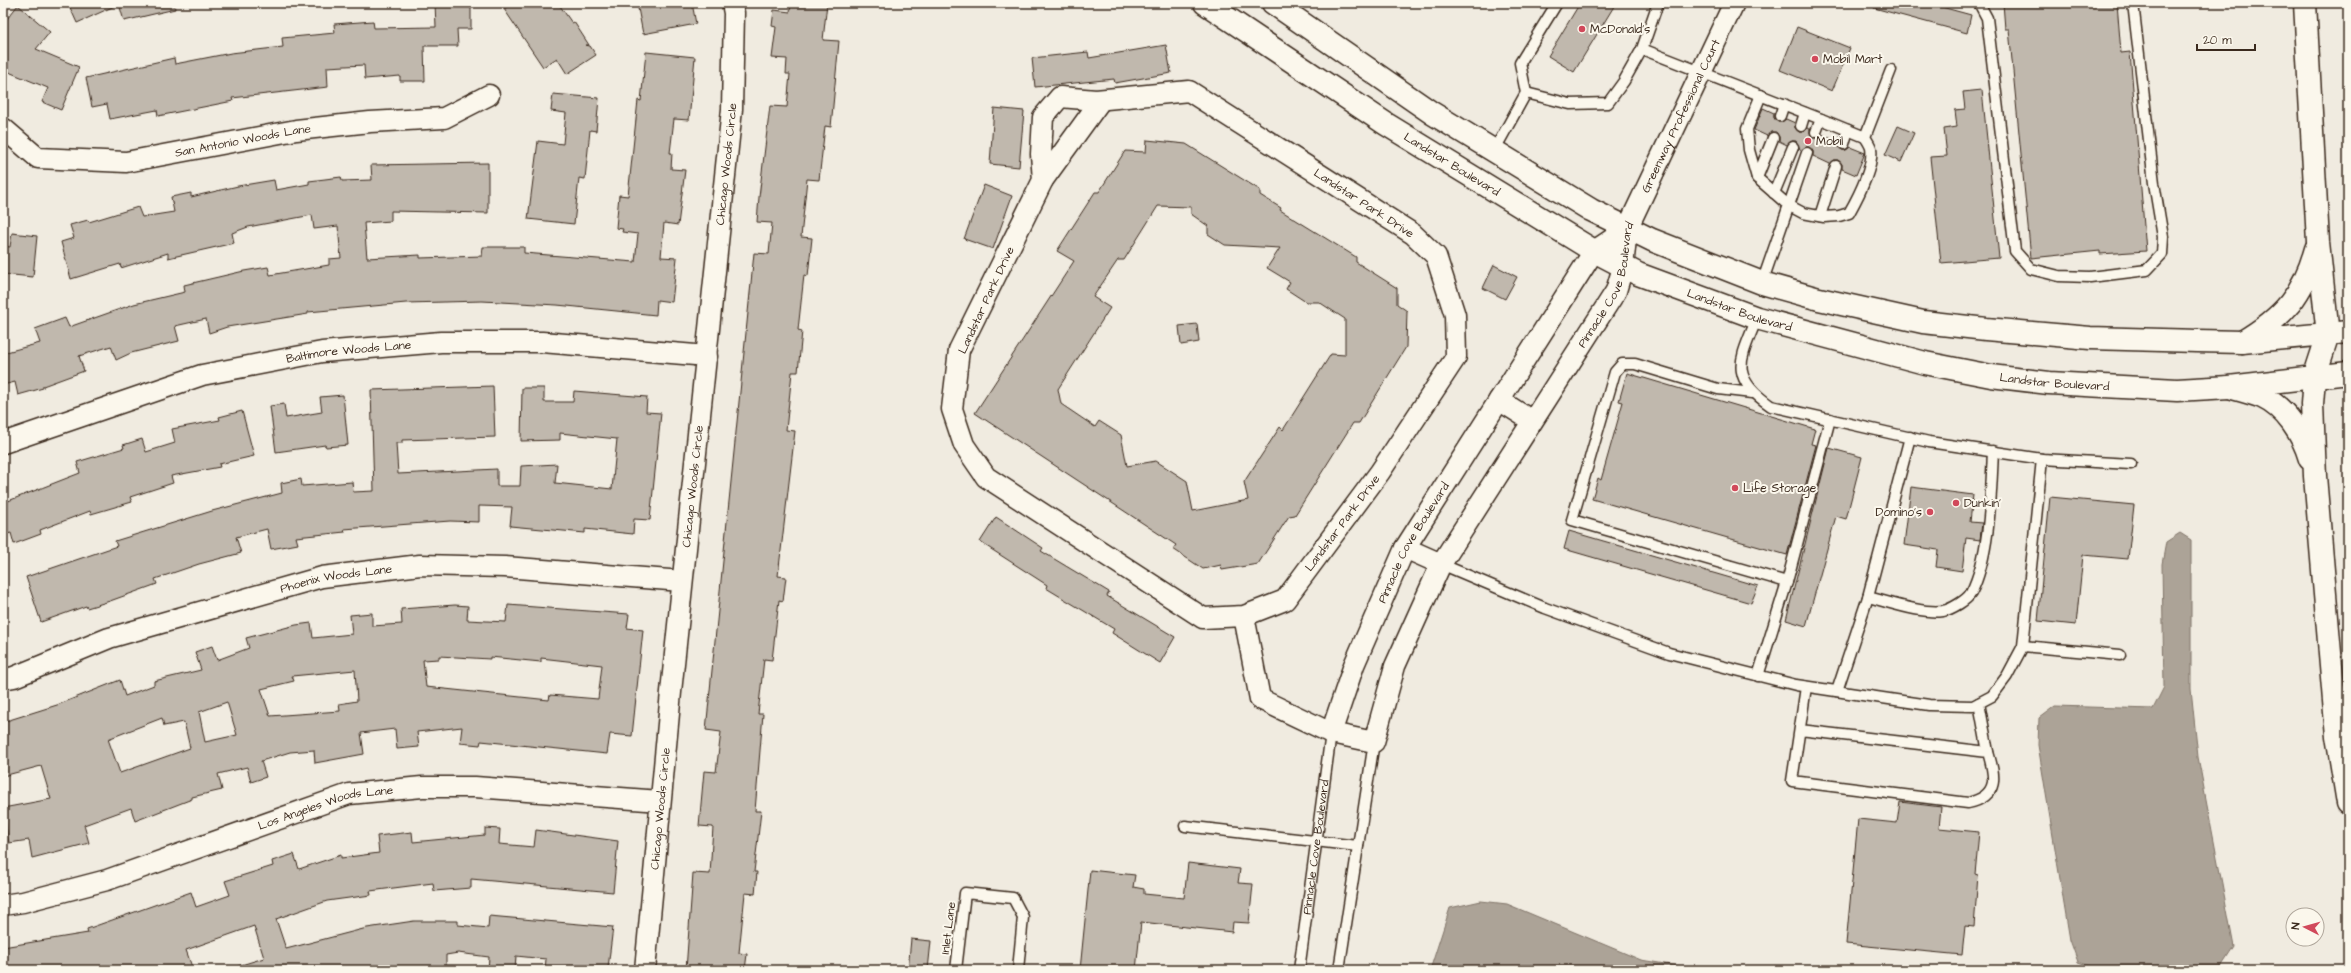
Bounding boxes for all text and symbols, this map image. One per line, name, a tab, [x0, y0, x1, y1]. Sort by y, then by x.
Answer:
place label: McDonald's	[1590, 21, 1650, 38]
marker: McDonald's	[1577, 24, 1587, 34]
scale bar	[2197, 26, 2255, 52]
text: 20 m	[2203, 32, 2232, 49]
street label: Greenway Professional Court	[1637, 36, 1725, 196]
place label: Mobil Mart	[1823, 51, 1883, 68]
marker: Mobil Mart	[1810, 54, 1820, 64]
street label: Chicago Woods Circle	[712, 102, 741, 226]
street label: San Antonio Woods Lane	[173, 120, 312, 162]
street label: Landstar Boulevard	[1400, 129, 1503, 201]
place label: Mobil	[1816, 133, 1843, 150]
marker: Mobil	[1803, 136, 1813, 146]
street label: Landstar Park Drive	[1310, 165, 1418, 243]
street label: Pinnacle Cove Boulevard	[1574, 219, 1638, 351]
street label: Landstar Park Drive	[954, 243, 1019, 357]
street label: Landstar Boulevard	[1685, 285, 1794, 336]
street label: Baltimore Woods Lane	[285, 336, 412, 368]
street label: Landstar Boulevard	[1999, 369, 2110, 395]
street label: Chicago Woods Circle	[678, 424, 708, 548]
street label: Landstar Park Drive	[1301, 471, 1384, 575]
street label: Pinnacle Cove Boulevard	[1374, 479, 1454, 606]
place label: Life Storage	[1743, 480, 1817, 498]
marker: Life Storage	[1730, 483, 1740, 493]
place label: Dunkin'	[1964, 495, 2001, 512]
marker: Dunkin'	[1951, 498, 1961, 508]
place label: Domino's	[1876, 504, 1922, 521]
marker: Domino's	[1925, 507, 1935, 517]
street label: Phoenix Woods Lane	[278, 560, 394, 598]
street label: Chicago Woods Circle	[646, 746, 675, 871]
street label: Pinnacle Cove Boulevard	[1299, 779, 1334, 916]
street label: Los Angeles Woods Lane	[256, 782, 394, 835]
street label: Inlet Lane	[937, 900, 960, 955]
north arrow	[2285, 907, 2325, 947]
text: N	[2288, 922, 2303, 930]

